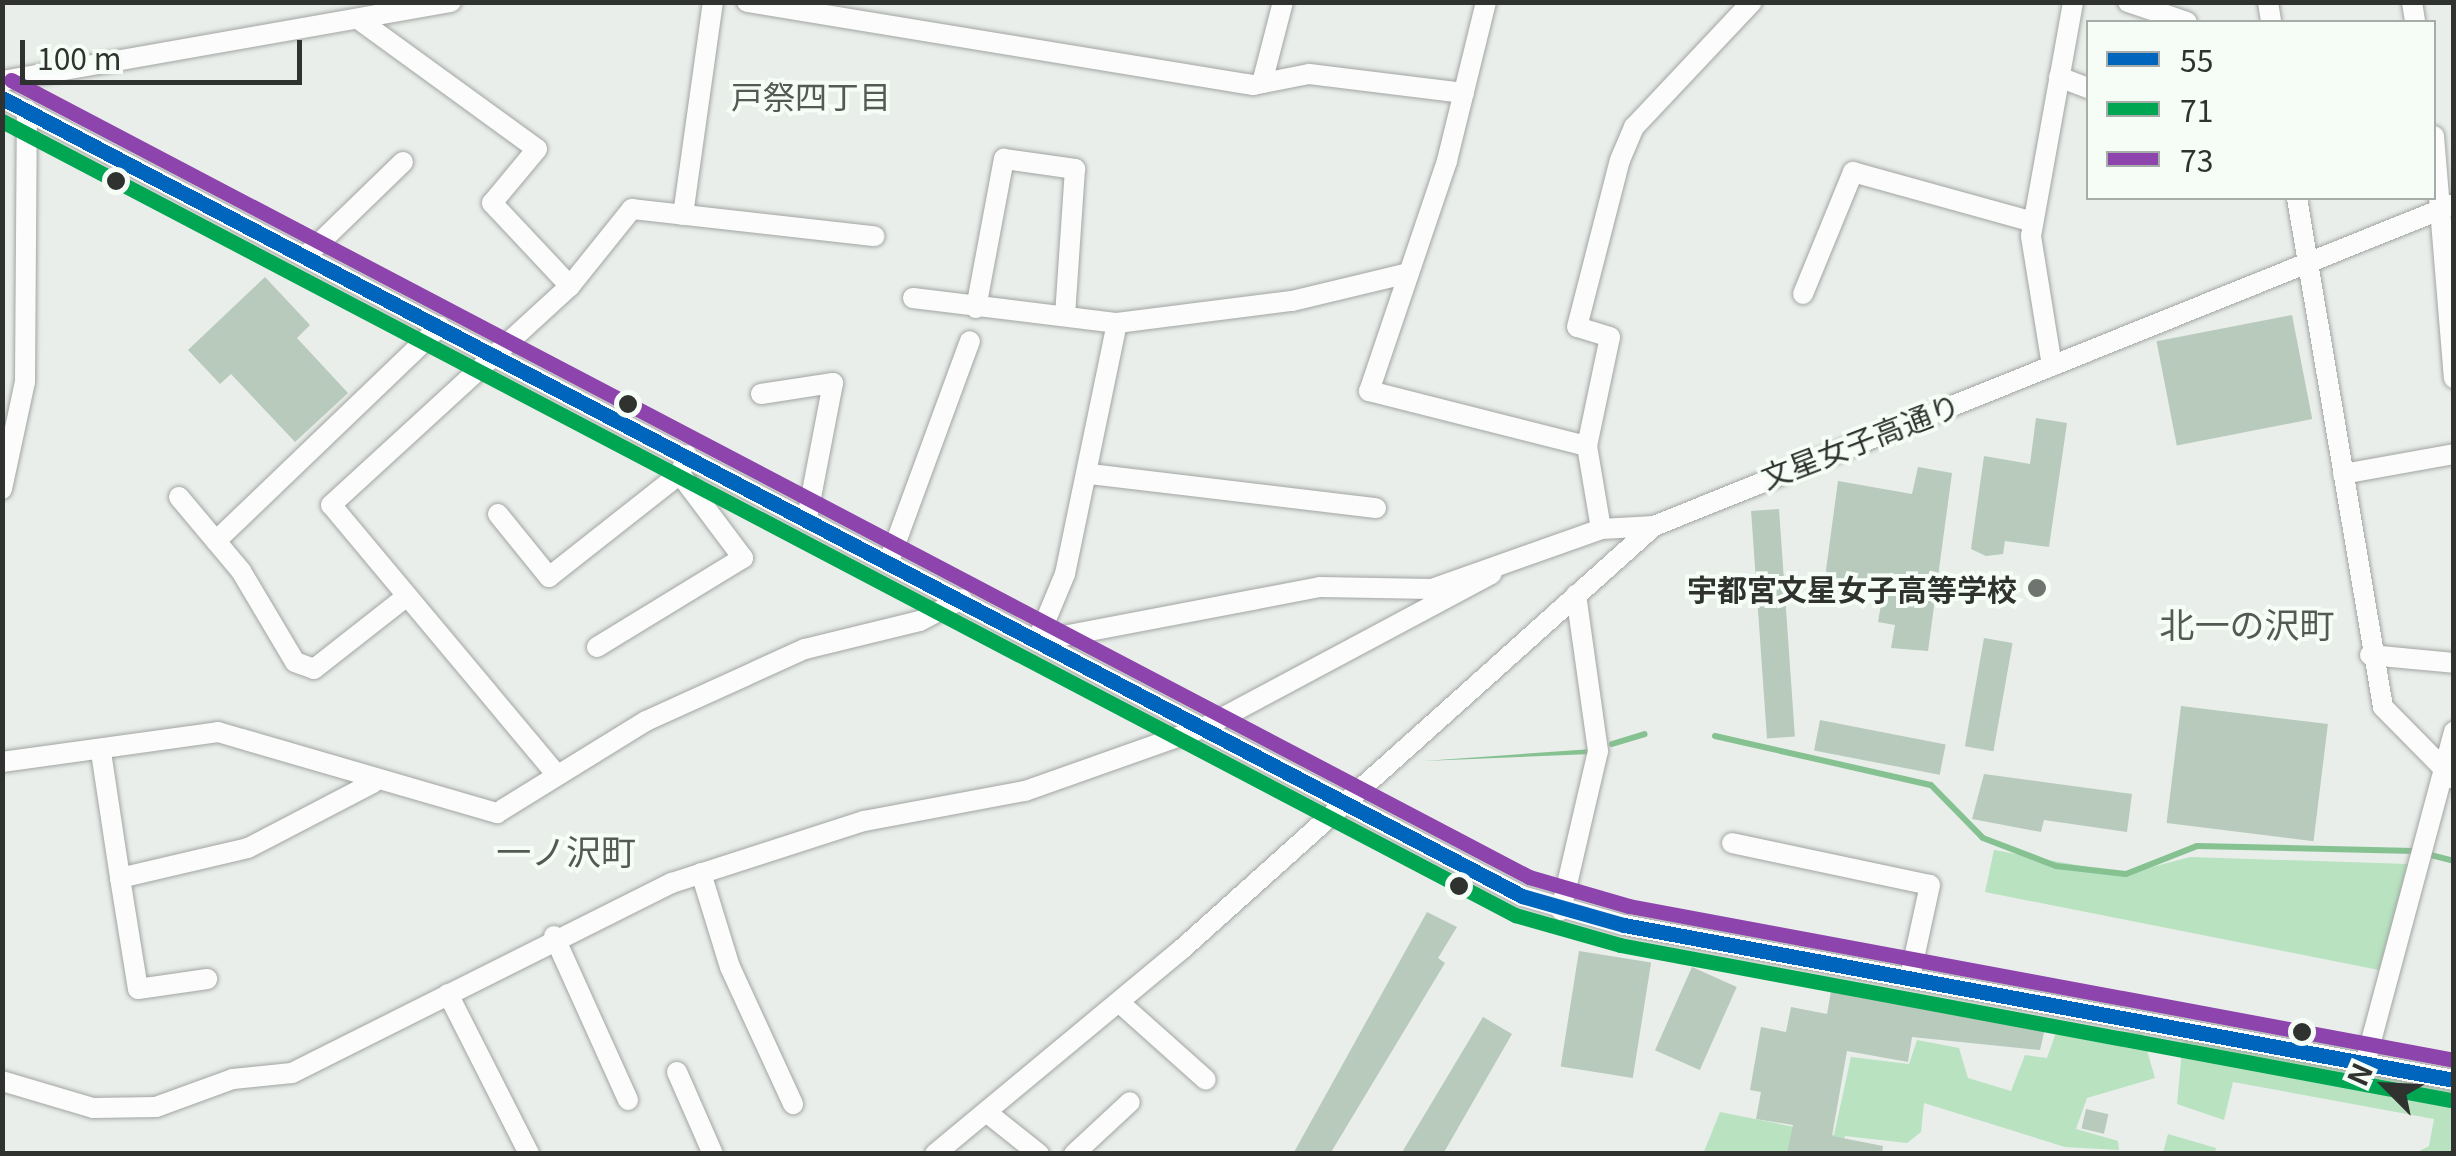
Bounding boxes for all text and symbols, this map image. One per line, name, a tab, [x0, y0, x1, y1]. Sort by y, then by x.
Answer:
scale bar	[25, 20, 308, 82]
legend	[2086, 20, 2436, 200]
text: 100 m	[37, 35, 121, 79]
text: 55	[2180, 37, 2213, 81]
district label: 戸祭四丁目	[731, 76, 891, 114]
text: 71	[2180, 87, 2213, 131]
text: 73	[2180, 137, 2213, 181]
unlabelled marker	[106, 171, 126, 191]
street label: 文星女子高通り	[1756, 386, 1964, 494]
unlabelled marker	[618, 394, 638, 414]
place label: 宇都宮文星女子高等学校	[1687, 570, 2017, 606]
marker: 宇都宮文星女子高等学校	[2026, 577, 2048, 599]
district label: 北一の沢町	[2160, 602, 2334, 644]
district label: 一ノ沢町	[496, 829, 636, 871]
unlabelled marker	[1449, 876, 1469, 896]
unlabelled marker	[2292, 1022, 2312, 1042]
north arrow	[2336, 1036, 2436, 1136]
text: N	[2336, 1056, 2381, 1092]

